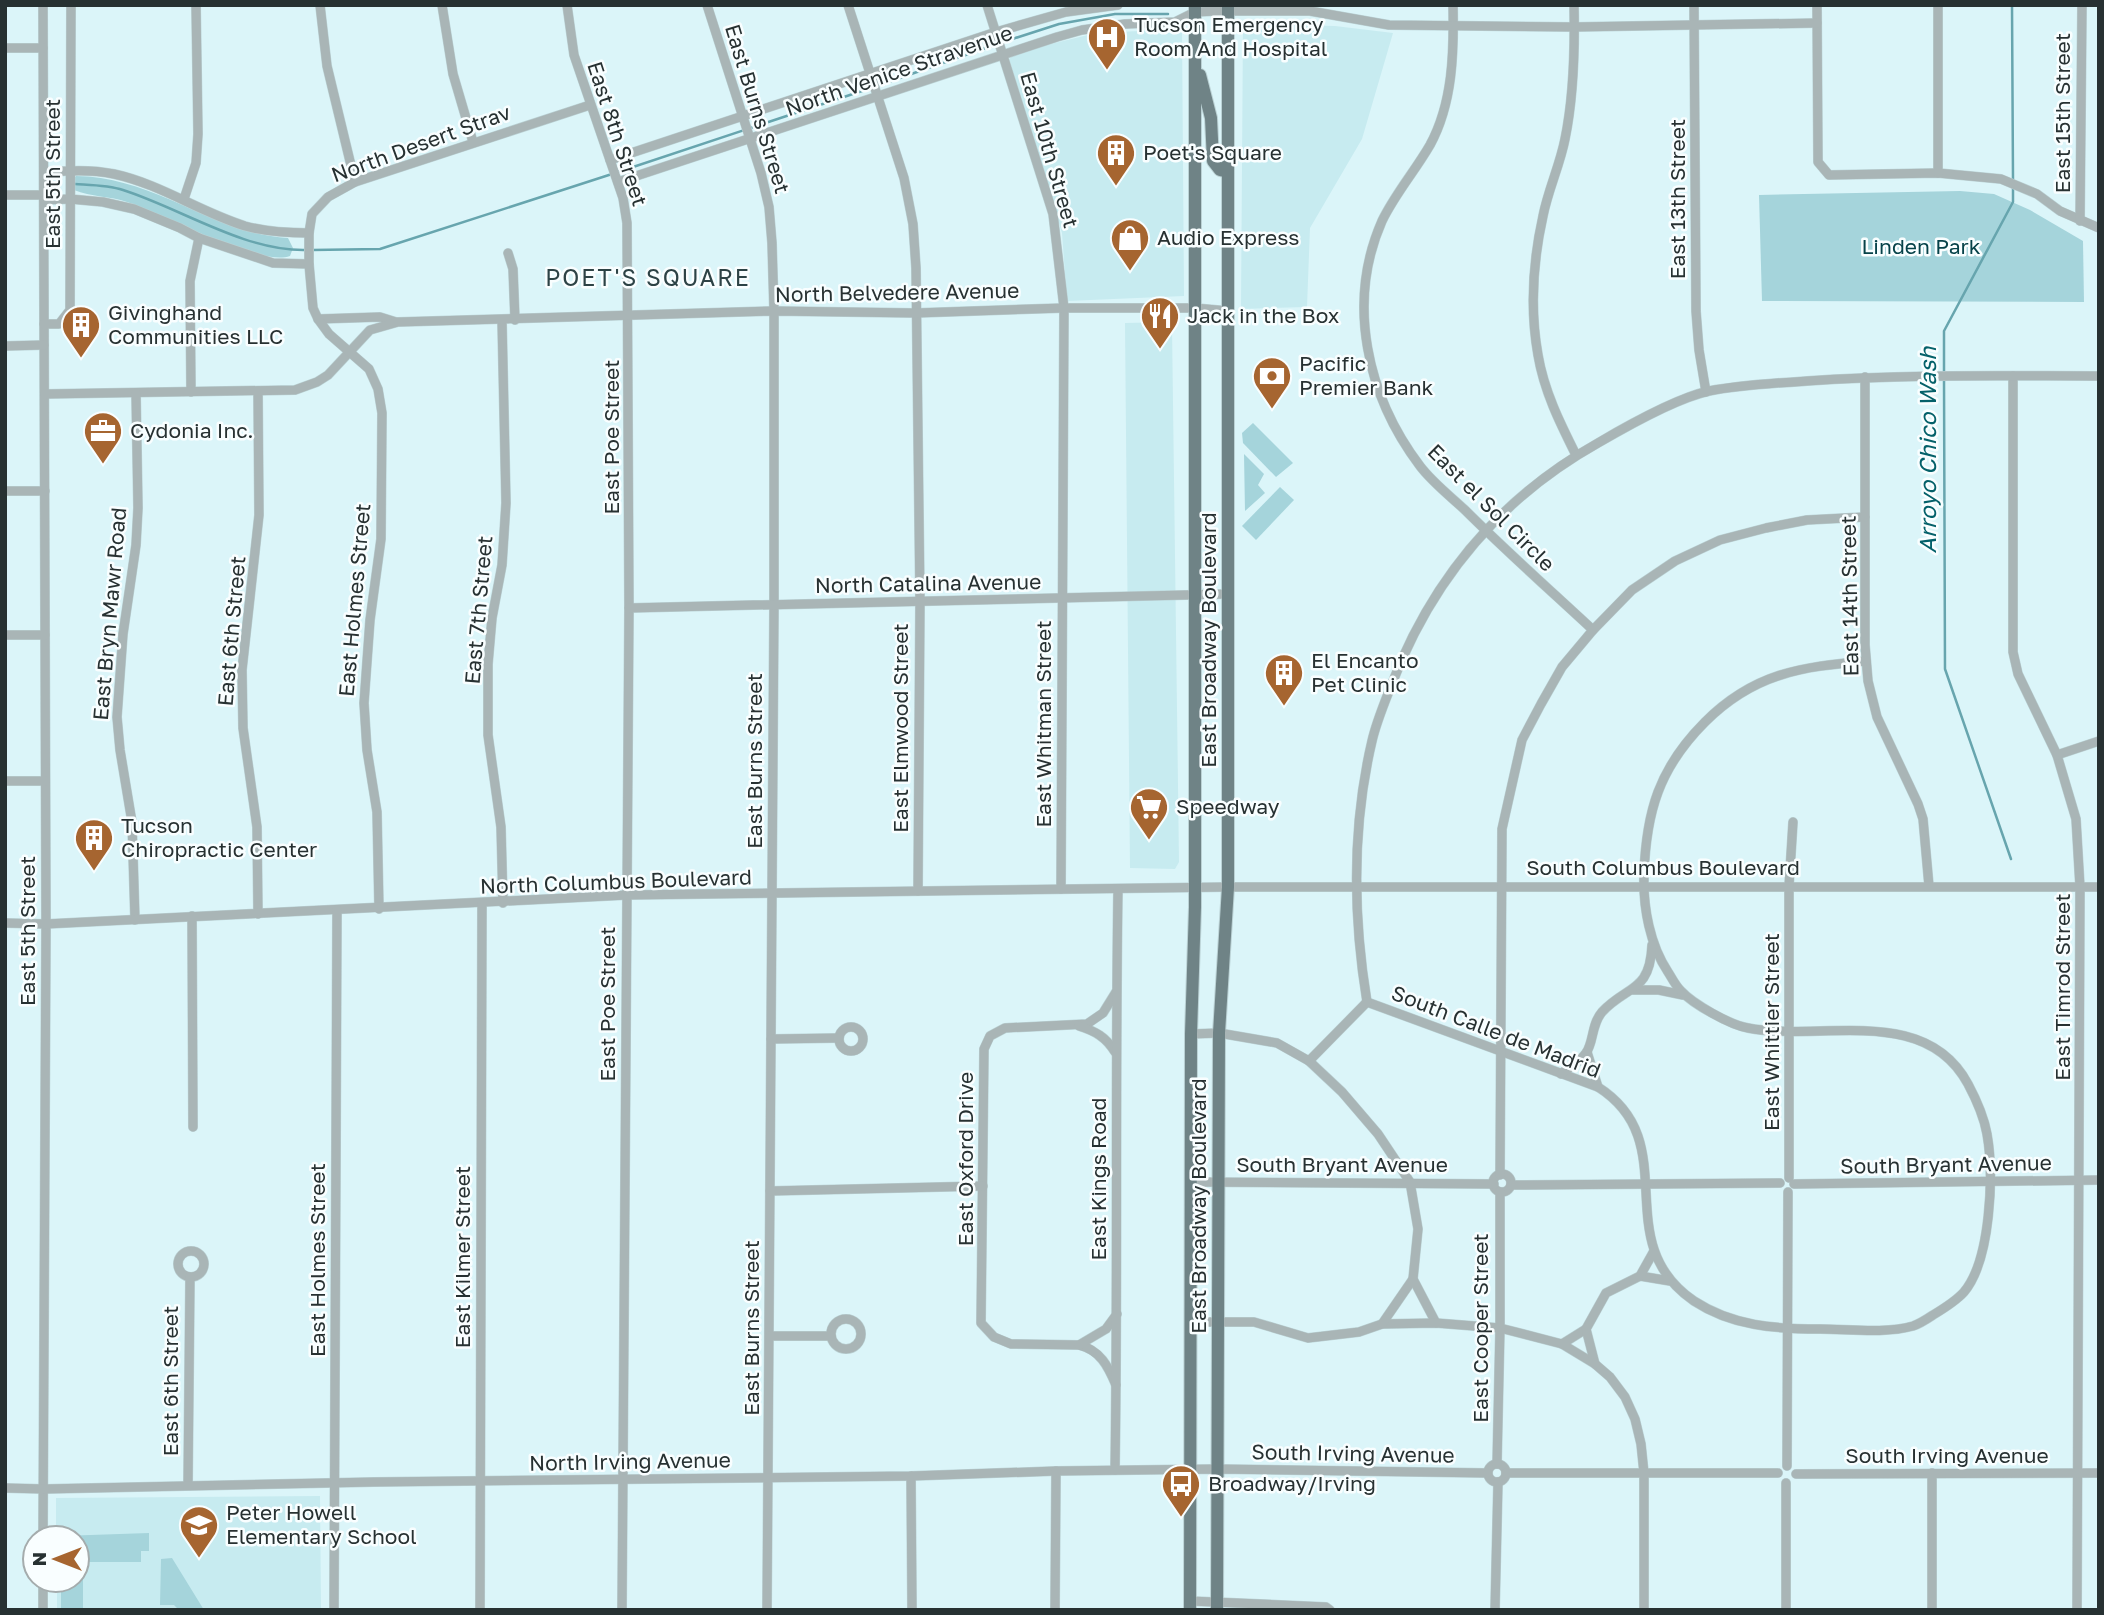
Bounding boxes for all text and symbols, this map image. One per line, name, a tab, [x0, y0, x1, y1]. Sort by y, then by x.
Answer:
place label: Tucson Emergency Room And Hospital	[1134, 11, 1327, 61]
hospital icon: Tucson Emergency Room And Hospital	[1086, 16, 1128, 71]
street label: North Venice Stravenue	[782, 19, 1016, 121]
street label: East Burns Street	[720, 21, 796, 197]
street label: East 15th Street	[2049, 33, 2075, 193]
street label: East 8th Street	[582, 58, 654, 209]
street label: East 10th Street	[1015, 69, 1085, 231]
street label: North Desert Strav	[328, 98, 514, 188]
street label: East 5th Street	[39, 99, 65, 249]
street label: East 13th Street	[1664, 119, 1690, 279]
building icon: Poet's Square	[1095, 132, 1137, 187]
place label: Poet's Square	[1143, 139, 1282, 165]
shop icon: Audio Express	[1109, 217, 1151, 272]
place label: Audio Express	[1157, 224, 1299, 250]
park label: Linden Park	[1861, 233, 1981, 259]
district label: POET'S SQUARE	[545, 263, 751, 291]
street label: North Belvedere Avenue	[775, 277, 1019, 307]
restaurant icon: Jack in the Box	[1139, 295, 1181, 350]
place label: Givinghand Communities LLC	[108, 299, 283, 349]
place label: Jack in the Box	[1187, 302, 1340, 328]
building icon: Givinghand Communities LLC	[60, 304, 102, 359]
water label: Arroyo Chico Wash	[1913, 346, 1941, 553]
place label: Pacific Premier Bank	[1299, 350, 1434, 400]
bank icon: Pacific Premier Bank	[1251, 355, 1293, 410]
street label: East Poe Street	[598, 360, 624, 514]
office icon: Cydonia Inc.	[82, 410, 124, 465]
place label: Cydonia Inc.	[130, 417, 254, 443]
street label: East el Sol Circle	[1423, 438, 1561, 576]
street label: East Holmes Street	[333, 502, 375, 698]
street label: East Bryn Mawr Road	[87, 506, 131, 721]
street label: East Broadway Boulevard	[1195, 512, 1221, 768]
street label: East 14th Street	[1835, 515, 1863, 677]
street label: East 7th Street	[459, 535, 497, 685]
street label: East 6th Street	[211, 555, 251, 707]
street label: North Catalina Avenue	[815, 568, 1041, 598]
street label: East Whitman Street	[1030, 620, 1056, 828]
street label: East Elmwood Street	[887, 623, 913, 833]
place label: El Encanto Pet Clinic	[1311, 647, 1419, 697]
building icon: El Encanto Pet Clinic	[1263, 652, 1305, 707]
street label: East Burns Street	[741, 673, 767, 849]
supermarket icon: Speedway	[1128, 786, 1170, 841]
place label: Speedway	[1176, 793, 1280, 819]
place label: Tucson Chiropractic Center	[121, 812, 317, 862]
building icon: Tucson Chiropractic Center	[73, 817, 115, 872]
street label: South Columbus Boulevard	[1526, 854, 1800, 880]
street label: East 5th Street	[14, 856, 40, 1006]
street label: North Columbus Boulevard	[480, 863, 752, 899]
street label: East Timrod Street	[2049, 893, 2075, 1081]
street label: East Poe Street	[594, 927, 620, 1081]
street label: East Whittier Street	[1758, 933, 1784, 1131]
street label: South Calle de Madrid	[1388, 979, 1605, 1083]
street label: East Oxford Drive	[952, 1072, 978, 1246]
street label: East Broadway Boulevard	[1185, 1078, 1211, 1334]
street label: East Kings Road	[1085, 1097, 1111, 1261]
street label: South Bryant Avenue	[1840, 1149, 2052, 1179]
street label: South Bryant Avenue	[1236, 1151, 1448, 1177]
street label: East Holmes Street	[304, 1163, 330, 1357]
street label: East Kilmer Street	[449, 1166, 475, 1348]
street label: East Cooper Street	[1467, 1233, 1493, 1423]
street label: East Burns Street	[738, 1240, 764, 1416]
street label: East 6th Street	[157, 1306, 183, 1456]
street label: South Irving Avenue	[1251, 1438, 1455, 1468]
street label: South Irving Avenue	[1845, 1442, 2049, 1468]
street label: North Irving Avenue	[529, 1446, 731, 1476]
bus stop icon: Broadway/Irving	[1160, 1463, 1202, 1518]
place label: Broadway/Irving	[1208, 1470, 1376, 1496]
place label: Peter Howell Elementary School	[226, 1499, 417, 1549]
school or university icon: Peter Howell Elementary School	[178, 1504, 220, 1559]
north arrow	[21, 1524, 91, 1594]
text: N	[27, 1552, 50, 1566]

